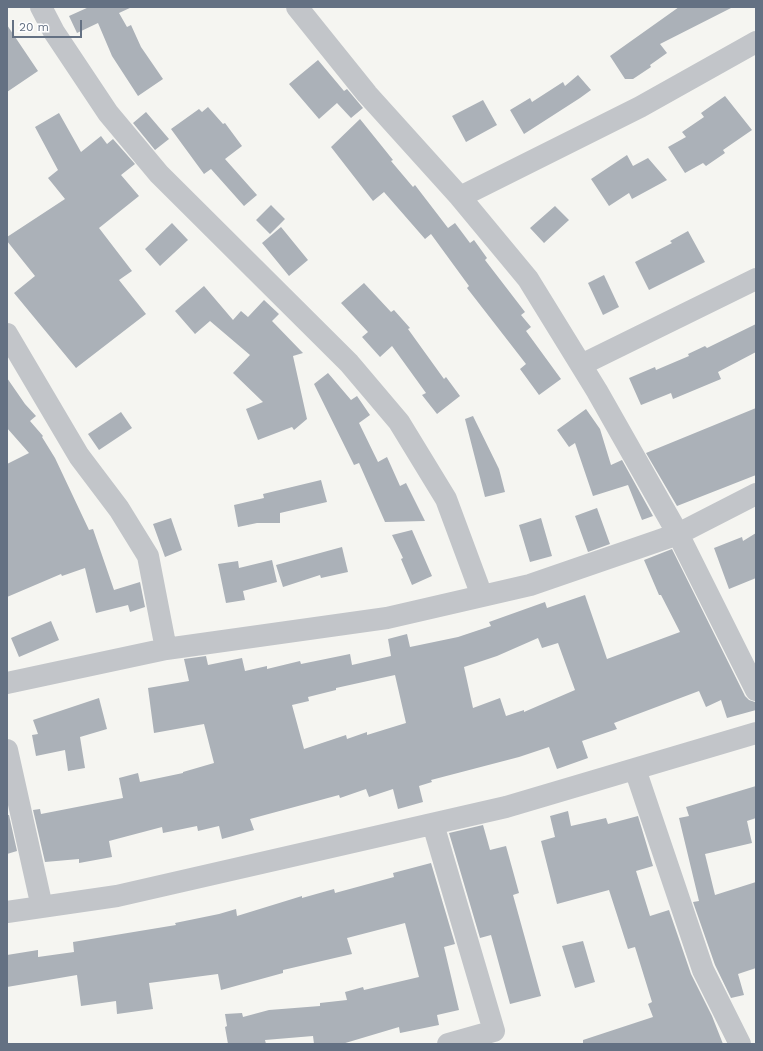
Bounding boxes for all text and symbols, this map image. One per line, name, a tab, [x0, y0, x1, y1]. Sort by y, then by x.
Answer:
scale bar	[14, 12, 84, 38]
text: 20 m	[19, 20, 49, 34]

